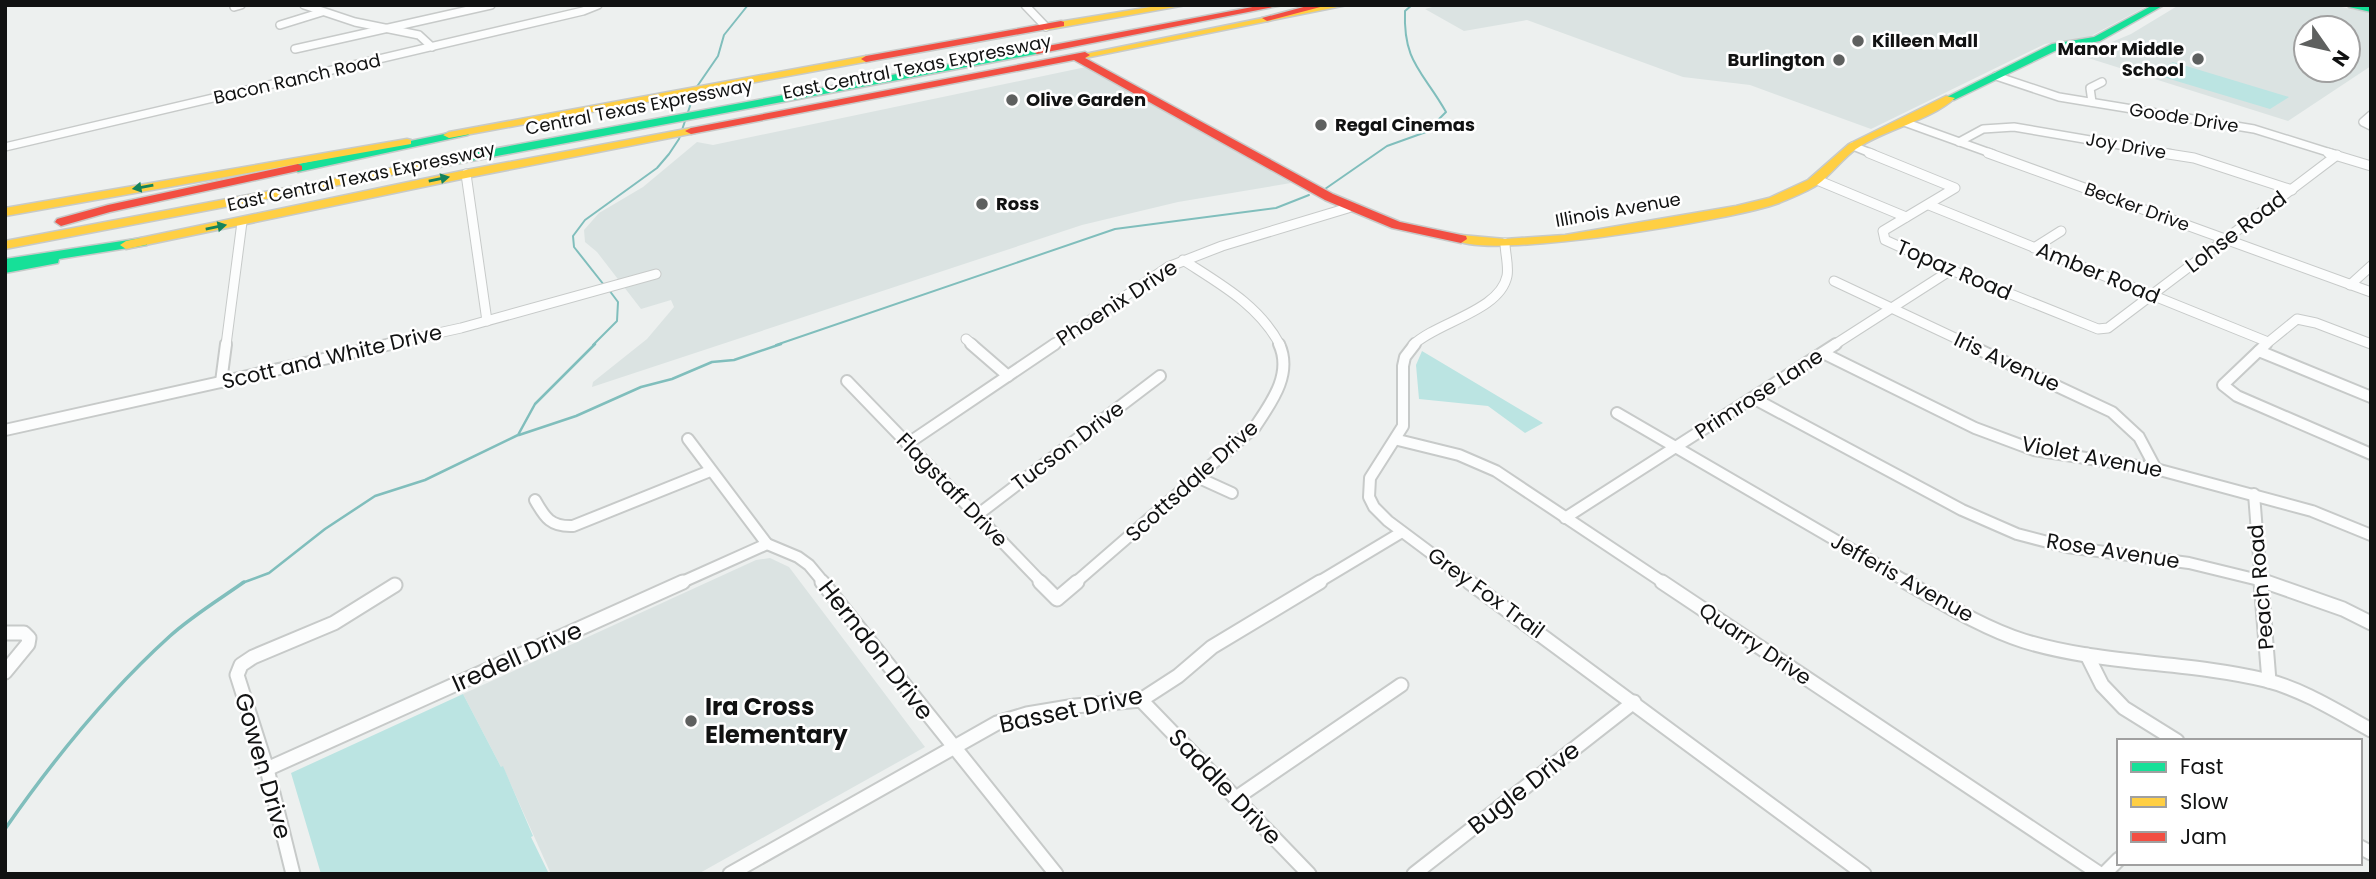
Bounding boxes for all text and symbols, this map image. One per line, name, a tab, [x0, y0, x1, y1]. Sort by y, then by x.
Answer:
north arrow	[2292, 14, 2362, 84]
street label: East Central Texas Expressway	[781, 28, 1053, 105]
place label: Killeen Mall	[1872, 28, 1978, 53]
marker: Killeen Mall	[1850, 33, 1866, 49]
place label: Manor Middle School	[2057, 36, 2184, 82]
text: N	[2325, 45, 2356, 72]
street label: Bacon Ranch Road	[211, 47, 383, 110]
place label: Burlington	[1727, 47, 1825, 72]
marker: Manor Middle School	[2190, 51, 2206, 67]
marker: Burlington	[1831, 52, 1847, 68]
street label: Central Texas Expressway	[523, 72, 755, 141]
place label: Olive Garden	[1026, 87, 1146, 112]
marker: Olive Garden	[1004, 92, 1020, 108]
street label: Goode Drive	[2128, 97, 2241, 138]
place label: Regal Cinemas	[1335, 112, 1475, 137]
marker: Regal Cinemas	[1313, 117, 1329, 133]
street label: Joy Drive	[2084, 126, 2168, 165]
street label: East Central Texas Expressway	[225, 136, 497, 217]
one-way arrow	[428, 174, 450, 185]
street label: Becker Drive	[2081, 176, 2193, 237]
one-way arrow	[132, 182, 154, 193]
street label: Lohse Road	[2179, 184, 2292, 279]
street label: Illinois Avenue	[1553, 186, 1683, 233]
place label: Ross	[996, 191, 1039, 216]
marker: Ross	[974, 196, 990, 212]
one-way arrow	[205, 221, 227, 232]
street label: Topaz Road	[1892, 232, 2016, 307]
street label: Amber Road	[2032, 235, 2164, 311]
street label: Phoenix Drive	[1051, 253, 1183, 353]
street label: Scott and White Drive	[219, 317, 445, 396]
street label: Iris Avenue	[1950, 324, 2065, 399]
street label: Primrose Lane	[1689, 341, 1828, 446]
street label: Tucson Drive	[1006, 394, 1130, 497]
street label: Scottsdale Drive	[1119, 413, 1264, 548]
street label: Flagstaff Drive	[890, 426, 1015, 553]
street label: Violet Avenue	[2019, 429, 2165, 484]
street label: Peach Road	[2241, 523, 2280, 651]
street label: Jefferis Avenue	[1825, 526, 1979, 629]
street label: Rose Avenue	[2044, 526, 2182, 575]
street label: Grey Fox Trail	[1422, 540, 1551, 645]
street label: Herndon Drive	[811, 573, 942, 727]
street label: Quarry Drive	[1693, 595, 1817, 692]
street label: Iredell Drive	[446, 613, 587, 700]
street label: Basset Drive	[996, 678, 1146, 741]
street label: Gowen Drive	[227, 689, 300, 843]
place label: Ira Cross Elementary	[705, 690, 849, 751]
marker: Ira Cross Elementary	[683, 713, 699, 729]
street label: Saddle Drive	[1161, 721, 1289, 852]
street label: Bugle Drive	[1461, 733, 1587, 842]
legend	[2117, 739, 2362, 865]
text: Fast	[2180, 752, 2223, 781]
text: Slow	[2180, 787, 2228, 816]
text: Jam	[2180, 822, 2227, 851]

